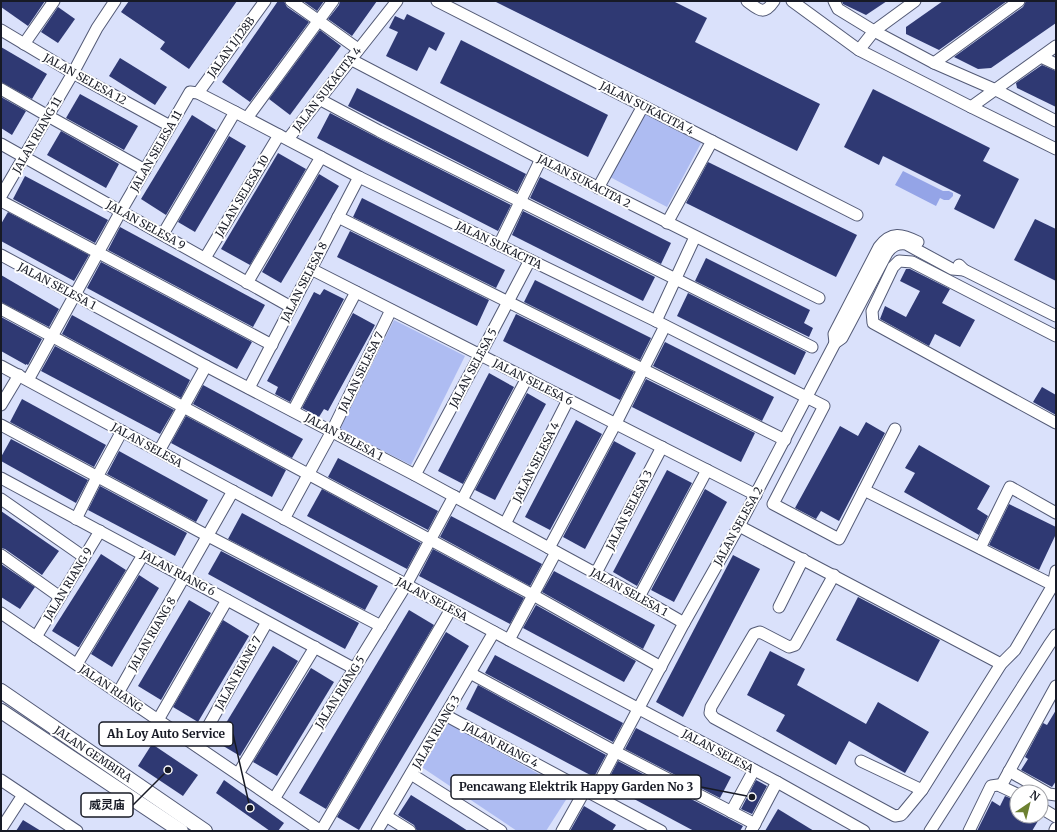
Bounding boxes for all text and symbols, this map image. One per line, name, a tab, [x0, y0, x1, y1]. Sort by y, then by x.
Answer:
street label: JALAN 1/128B	[204, 14, 258, 81]
street label: JALAN SUKACITA 4	[289, 44, 365, 135]
street label: JALAN SELESA 12	[40, 50, 129, 108]
street label: JALAN SUKACITA 4	[597, 78, 696, 138]
street label: JALAN RIANG 11	[9, 94, 65, 177]
street label: JALAN SELESA 11	[127, 108, 185, 195]
street label: JALAN SUKACITA 2	[534, 151, 633, 211]
street label: JALAN SELESA 10	[212, 152, 272, 240]
street label: JALAN SELESA 9	[103, 197, 188, 253]
street label: JALAN SUKACITA	[453, 218, 545, 272]
street label: JALAN SELESA 8	[277, 239, 330, 325]
street label: JALAN SELESA 1	[15, 259, 98, 312]
street label: JALAN SELESA 5	[446, 326, 500, 411]
street label: JALAN SELESA 7	[335, 329, 387, 415]
street label: JALAN SELESA 6	[490, 355, 576, 408]
street label: JALAN SELESA 1	[302, 410, 385, 463]
street label: JALAN SELESA	[108, 419, 185, 470]
street label: JALAN SELESA 4	[509, 419, 562, 505]
street label: JALAN SELESA 3	[602, 468, 655, 553]
street label: JALAN SELESA 2	[710, 484, 765, 569]
street label: JALAN RIANG 9	[40, 545, 95, 624]
street label: JALAN RIANG 6	[137, 547, 218, 599]
street label: JALAN SELESA 1	[587, 564, 670, 619]
street label: JALAN SELESA	[393, 574, 470, 624]
street label: JALAN RIANG 8	[125, 594, 179, 674]
street label: JALAN RIANG 7	[211, 634, 264, 713]
street label: JALAN RIANG 5	[312, 653, 368, 732]
street label: JALAN RIANG	[76, 661, 145, 714]
street label: JALAN RIANG 3	[409, 693, 463, 772]
street label: JALAN RIANG 4	[460, 719, 541, 771]
street label: JALAN GEMBIRA	[51, 722, 135, 785]
callout: Ah Loy Auto Service	[99, 722, 233, 746]
text: Ah Loy Auto Service	[106, 726, 226, 741]
street label: JALAN SELESA	[679, 726, 756, 776]
callout: Pencawang Elektrik Happy Garden No 3	[451, 775, 701, 799]
text: Pencawang Elektrik Happy Garden No 3	[459, 779, 693, 794]
north arrow	[1009, 784, 1049, 824]
text: N	[1027, 788, 1043, 804]
callout: 威灵庙	[81, 793, 133, 817]
text: 威灵庙	[89, 797, 125, 812]

